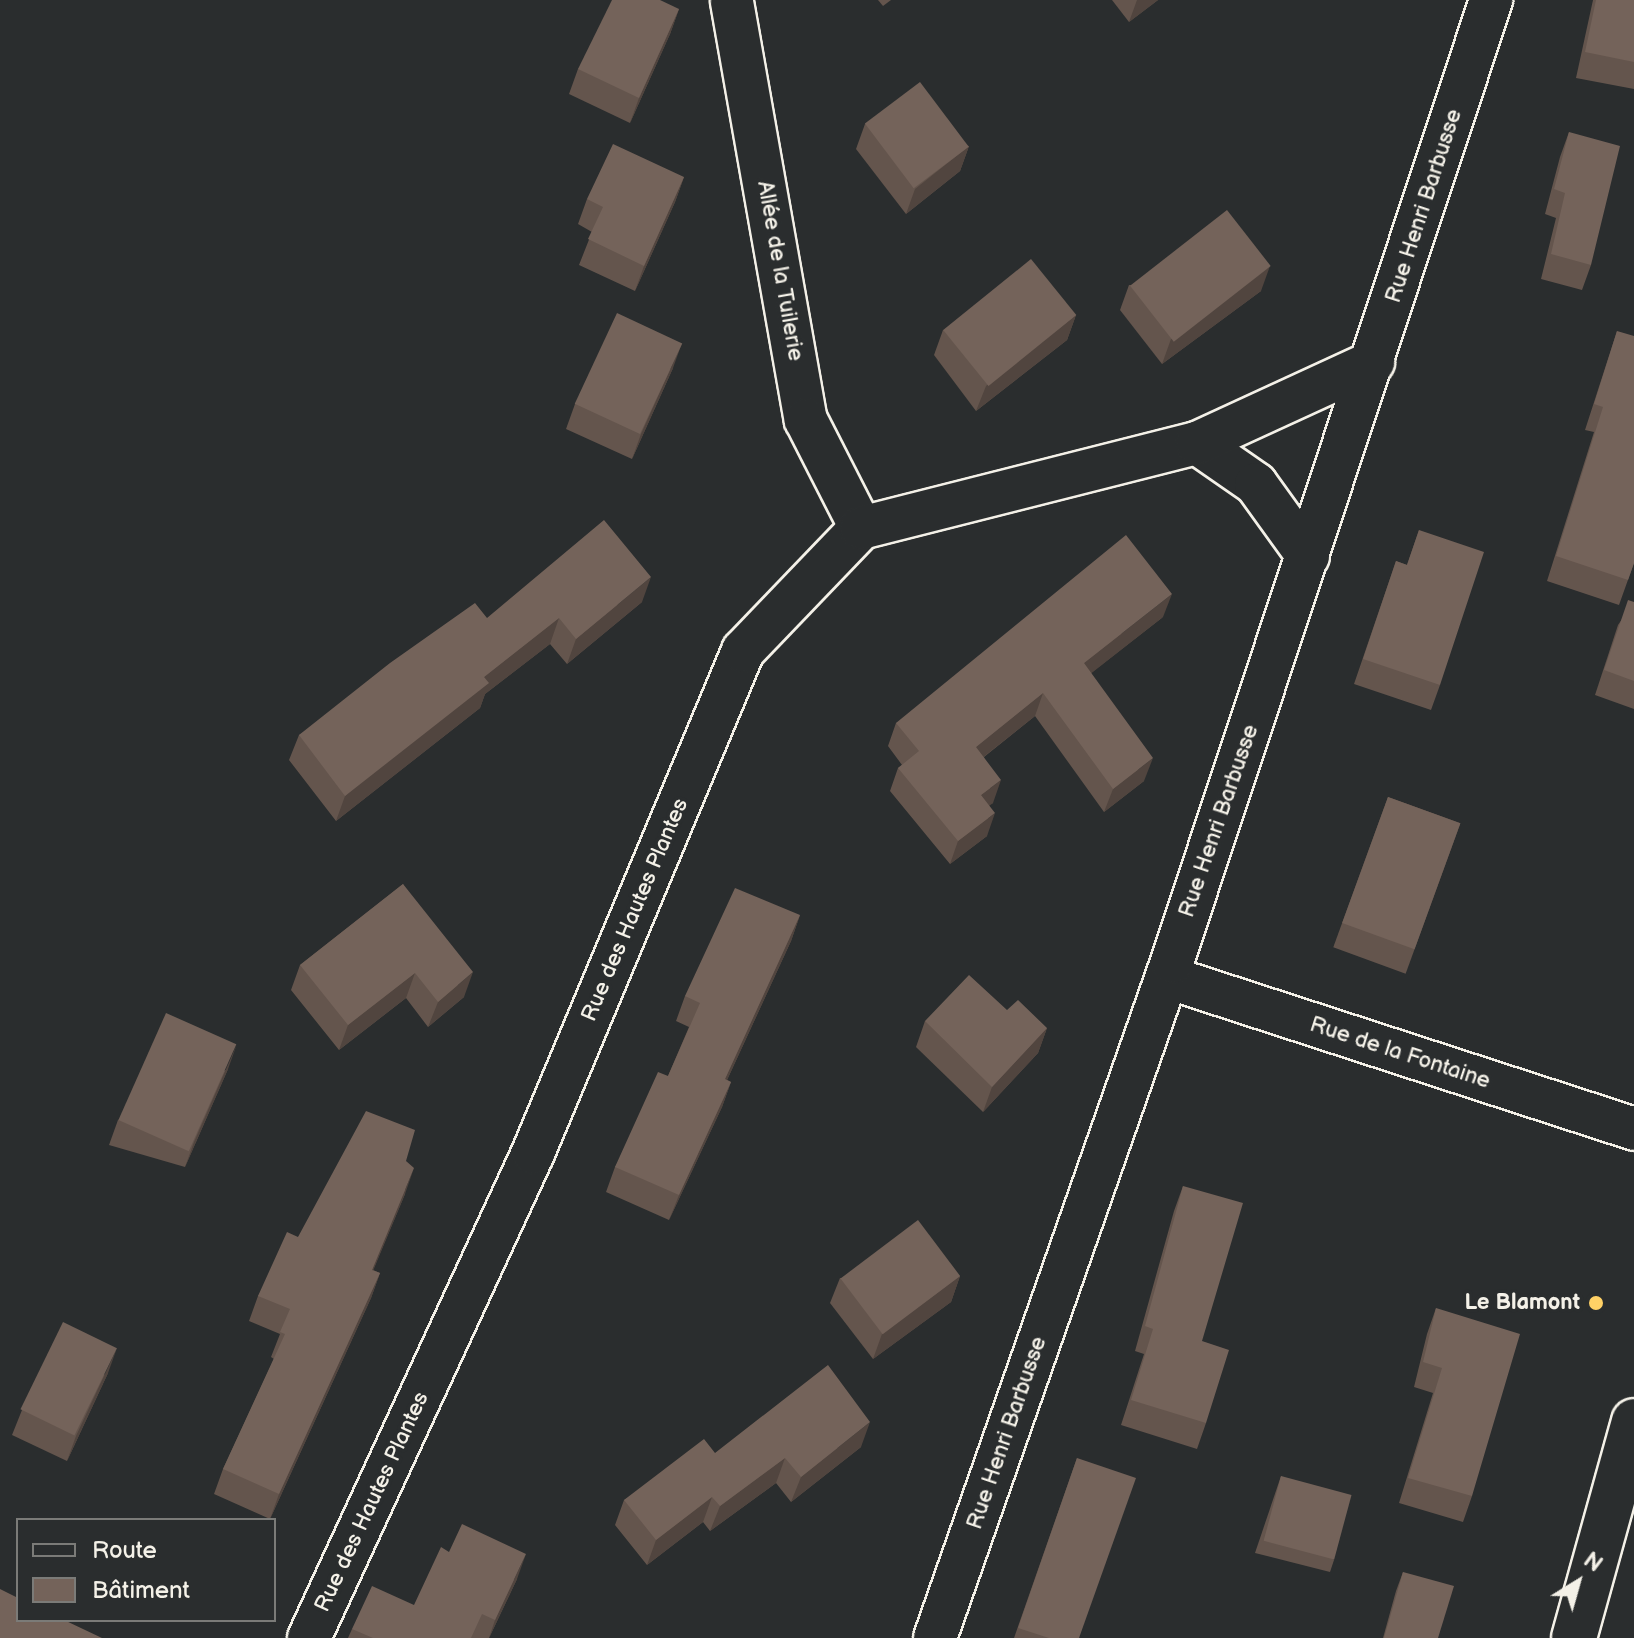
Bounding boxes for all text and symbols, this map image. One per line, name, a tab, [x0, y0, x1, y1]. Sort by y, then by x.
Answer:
street label: Rue Henri Barbusse	[1380, 106, 1468, 306]
street label: Allée de la Tuilerie	[751, 179, 809, 363]
street label: Rue Henri Barbusse	[1174, 721, 1264, 921]
street label: Rue des Hautes Plantes	[576, 795, 694, 1025]
street label: Rue de la Fontaine	[1306, 1011, 1494, 1095]
place label: Le Blamont	[1465, 1290, 1580, 1316]
marker: Le Blamont	[1587, 1294, 1605, 1312]
street label: Rue Henri Barbusse	[962, 1333, 1052, 1533]
street label: Rue des Hautes Plantes	[309, 1388, 435, 1616]
legend	[16, 1518, 276, 1622]
text: Route	[92, 1536, 157, 1565]
north arrow	[1538, 1542, 1618, 1622]
text: N	[1578, 1547, 1607, 1578]
text: Bâtiment	[92, 1576, 190, 1605]

